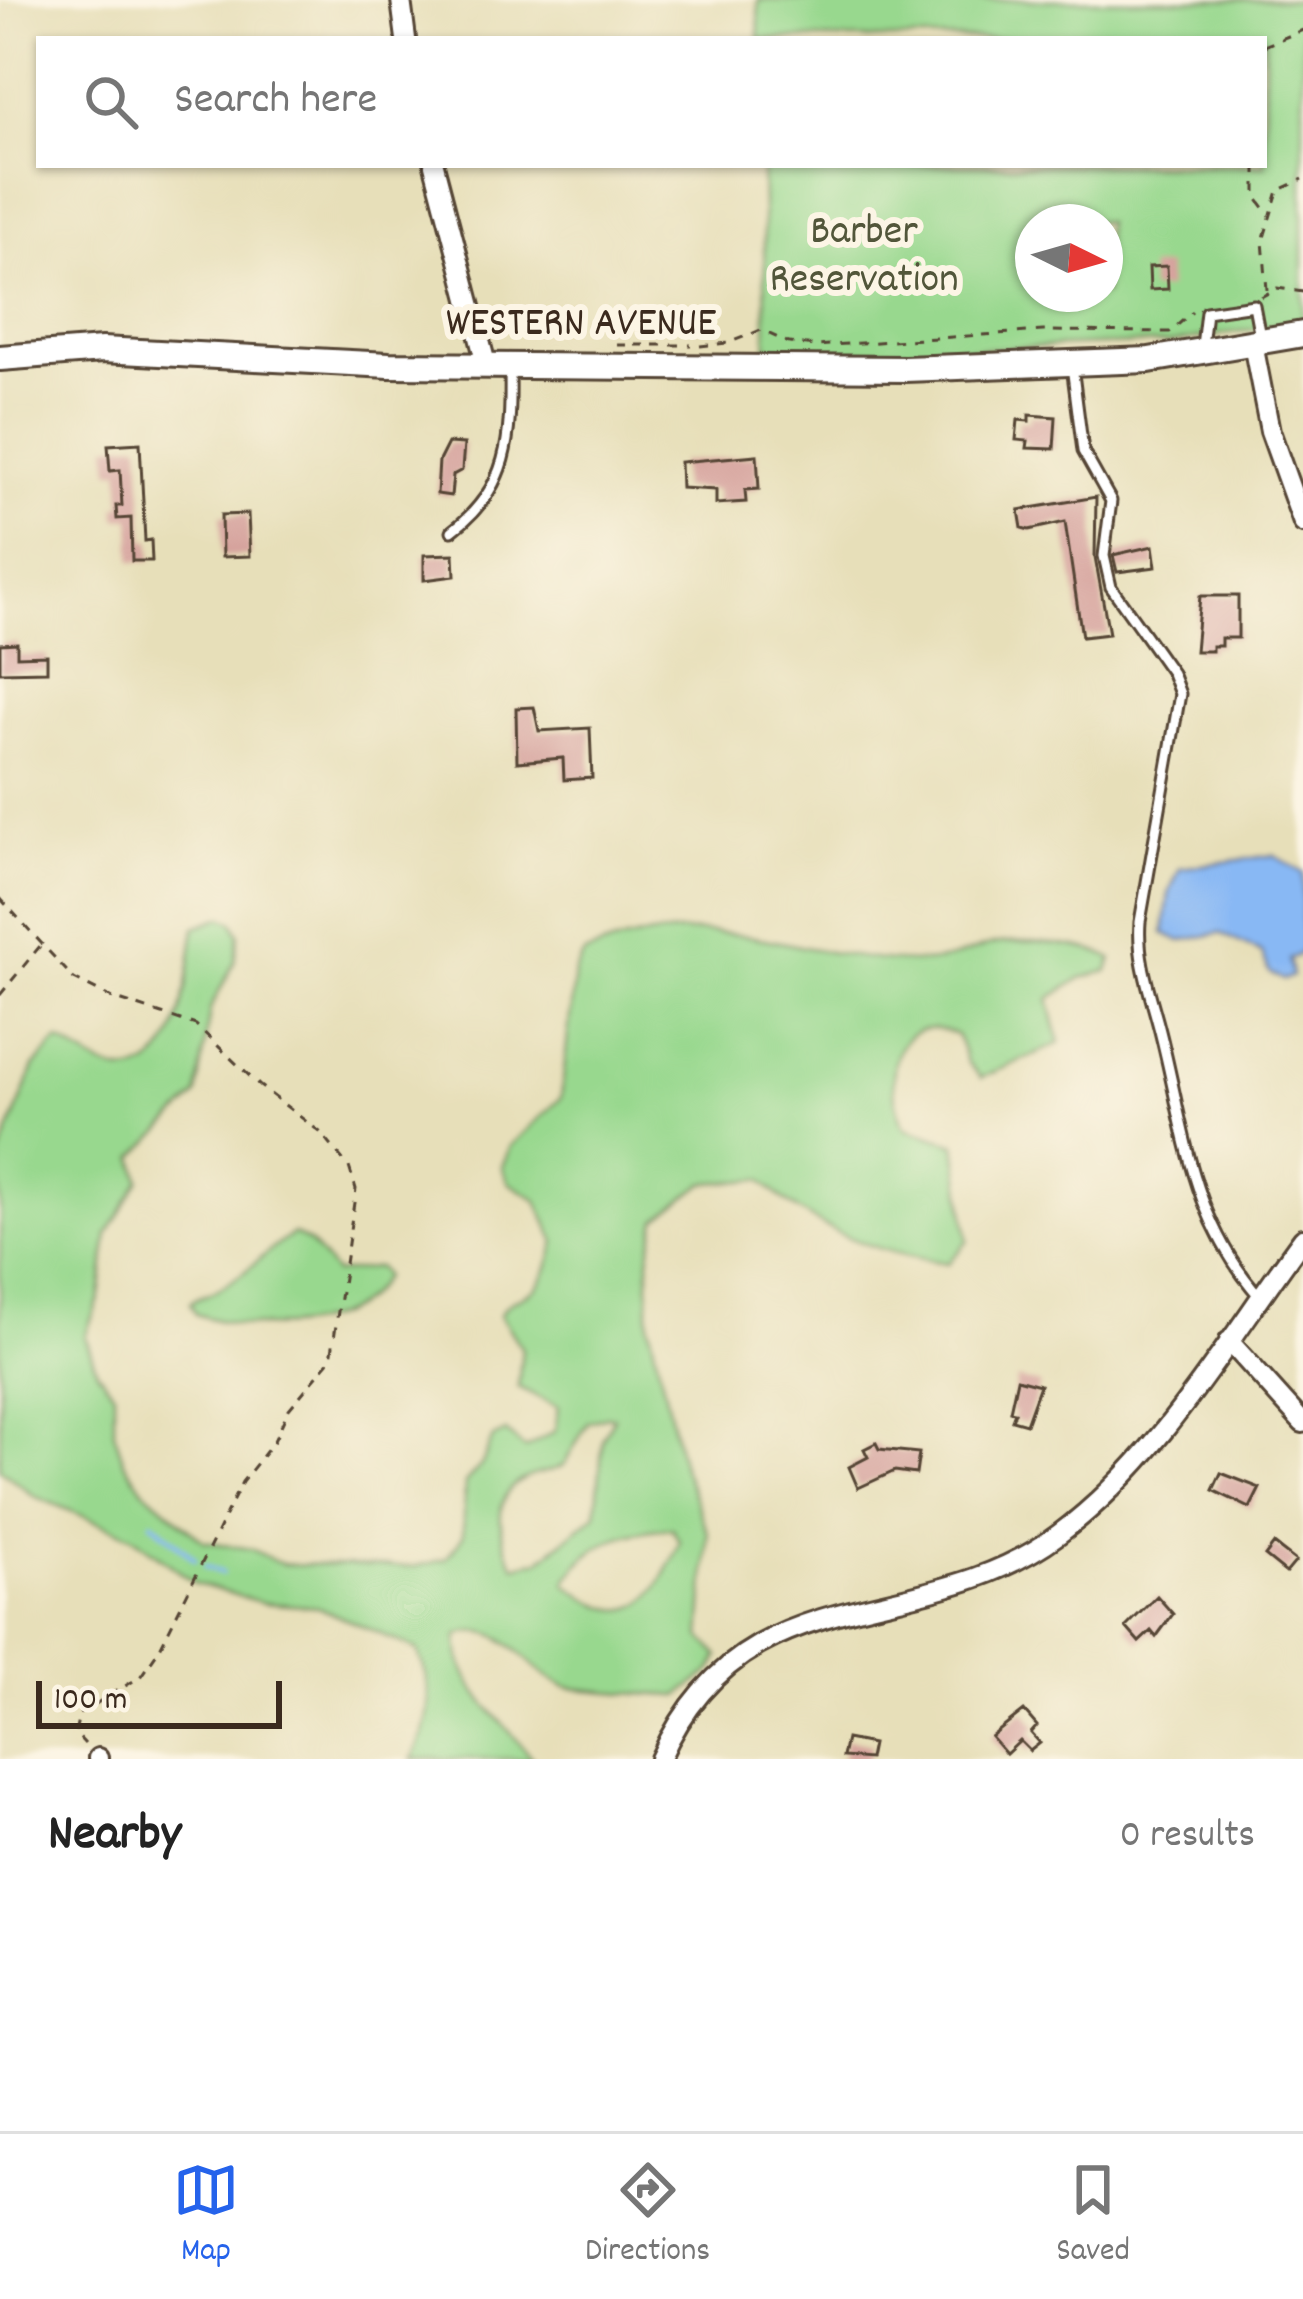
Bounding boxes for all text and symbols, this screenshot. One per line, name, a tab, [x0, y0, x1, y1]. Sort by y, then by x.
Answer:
search box	[36, 36, 1267, 168]
icon: search	[78, 69, 144, 135]
text: Search here	[174, 70, 377, 134]
park label: Barber Reservation	[769, 204, 959, 312]
north arrow	[1015, 204, 1123, 312]
street label: WESTERN AVENUE	[446, 296, 716, 356]
scale bar	[36, 1675, 282, 1728]
text: 100 m	[54, 1678, 127, 1725]
text: Nearby	[48, 1801, 181, 1873]
text: 0 results	[1120, 1810, 1255, 1865]
tab: Map	[173, 2157, 239, 2276]
tab: Directions	[585, 2157, 710, 2276]
tab: Saved	[1056, 2157, 1130, 2276]

